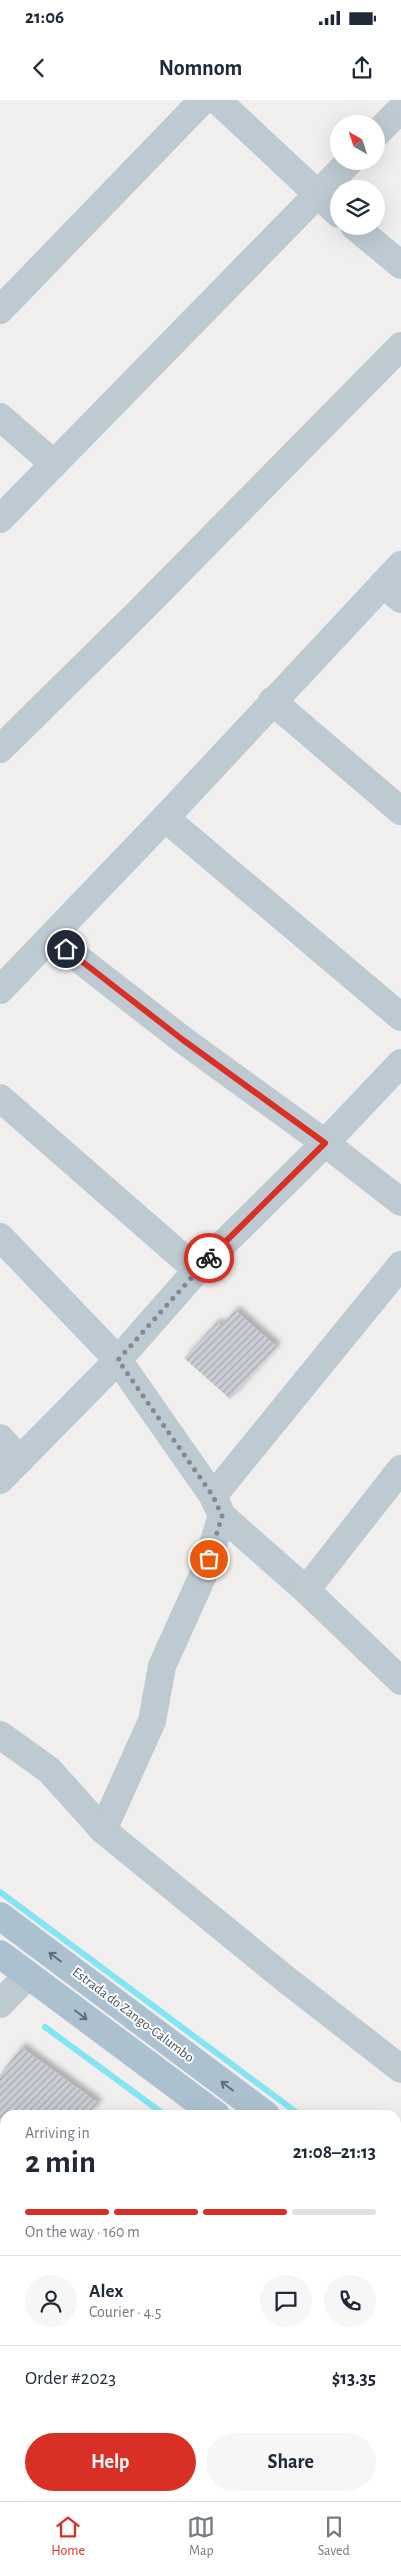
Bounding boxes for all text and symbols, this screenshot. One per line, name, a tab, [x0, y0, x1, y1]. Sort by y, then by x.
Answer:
text: 21:06	[25, 8, 64, 27]
icon: back	[25, 54, 53, 82]
icon: share	[348, 54, 376, 82]
text: Nomnom	[159, 57, 242, 79]
north arrow	[330, 115, 385, 170]
map controls	[330, 115, 385, 235]
button: layers	[330, 180, 385, 235]
pin	[45, 928, 87, 970]
icon: home	[52, 935, 80, 963]
courier	[184, 1233, 234, 1283]
icon: bike	[195, 1244, 223, 1272]
pin	[188, 1538, 230, 1580]
icon: bag	[195, 1545, 223, 1573]
one-way arrow	[48, 1952, 62, 1962]
street label: Estrada do Zango-Calumbo	[70, 1965, 196, 2065]
one-way arrow	[74, 2010, 88, 2020]
one-way arrow	[220, 2081, 234, 2091]
text: Arriving in	[25, 2125, 90, 2141]
text: 21:08–21:13	[293, 2143, 376, 2162]
text: 2 min	[25, 2146, 96, 2178]
text: On the way · 160 m	[25, 2224, 140, 2240]
button: person	[25, 2275, 77, 2327]
button: chat	[260, 2275, 312, 2327]
button: phone	[324, 2275, 376, 2327]
text: Alex	[89, 2282, 123, 2301]
text: Courier · 4.5	[89, 2304, 161, 2320]
text: Order #2023	[25, 2369, 116, 2388]
text: $13.35	[332, 2369, 376, 2388]
button: Help	[25, 2433, 196, 2491]
button: Share	[206, 2433, 376, 2491]
tab: Home	[51, 2513, 85, 2560]
tab: Map	[187, 2513, 215, 2560]
tab: Saved	[318, 2513, 350, 2560]

